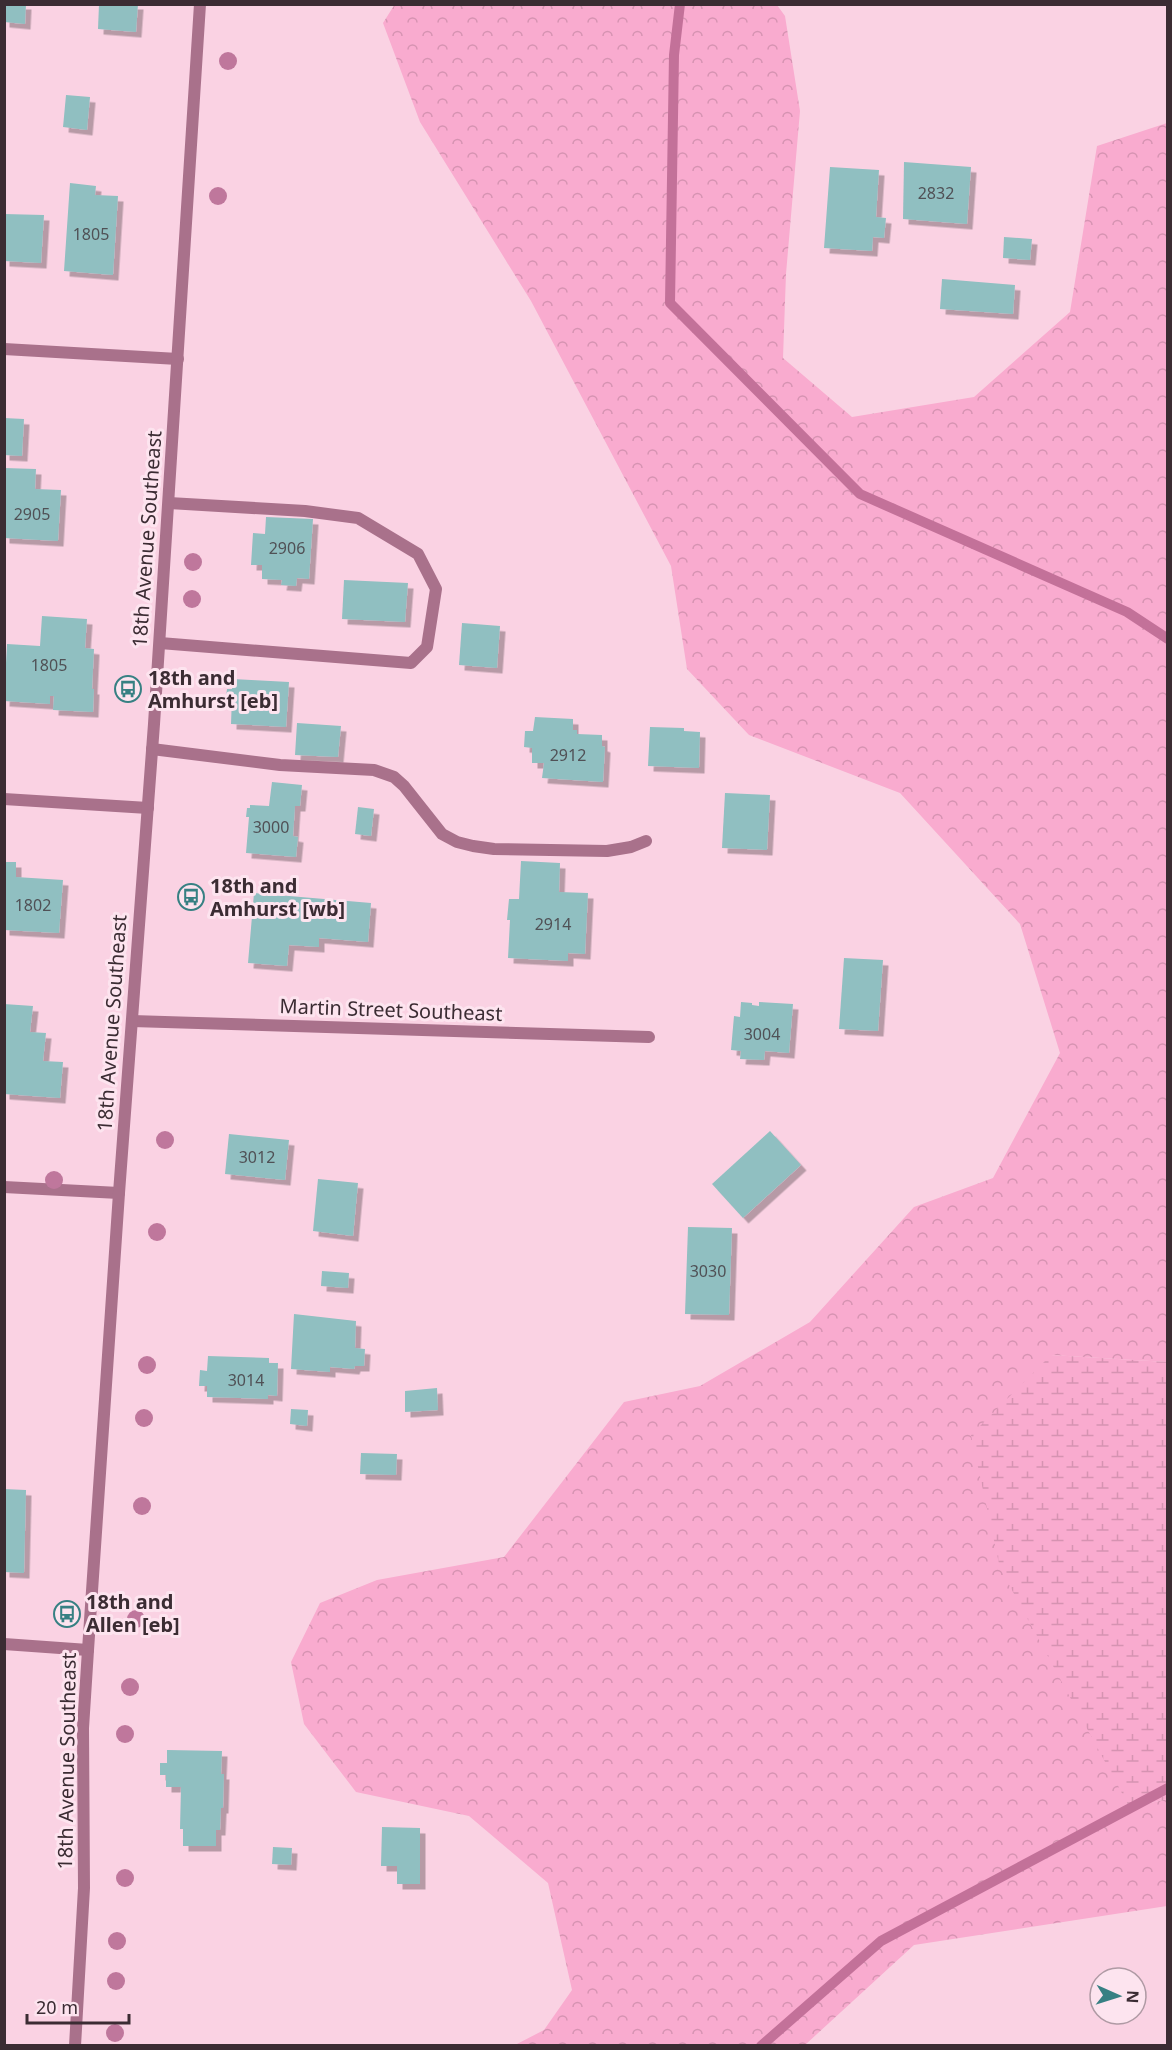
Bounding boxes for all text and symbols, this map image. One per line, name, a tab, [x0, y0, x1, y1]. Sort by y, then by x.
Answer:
house number: 2832	[918, 182, 954, 204]
house number: 1805	[73, 223, 109, 245]
street label: 18th Avenue Southeast	[125, 430, 168, 648]
house number: 2905	[14, 503, 50, 525]
house number: 2906	[269, 537, 305, 559]
house number: 1805	[31, 654, 67, 676]
place label: 18th and Amhurst [eb]	[148, 664, 278, 714]
bus stop icon: 18th and Amhurst [eb]	[113, 674, 143, 704]
house number: 2912	[550, 744, 586, 766]
house number: 3000	[253, 816, 289, 838]
place label: 18th and Amhurst [wb]	[210, 872, 345, 922]
bus stop icon: 18th and Amhurst [wb]	[176, 882, 206, 912]
house number: 1802	[15, 894, 51, 916]
house number: 2914	[535, 913, 571, 935]
street label: 18th Avenue Southeast	[90, 914, 133, 1132]
street label: Martin Street Southeast	[279, 992, 503, 1027]
house number: 3004	[744, 1023, 780, 1045]
house number: 3012	[239, 1146, 275, 1168]
house number: 3030	[690, 1260, 726, 1282]
house number: 3014	[228, 1369, 264, 1391]
place label: 18th and Allen [eb]	[86, 1588, 180, 1638]
bus stop icon: 18th and Allen [eb]	[52, 1599, 82, 1629]
street label: 18th Avenue Southeast	[51, 1652, 82, 1870]
north arrow	[1088, 1966, 1148, 2026]
scale bar	[27, 1987, 129, 2025]
text: N	[1122, 1990, 1144, 2004]
text: 20 m	[36, 1995, 78, 2019]

